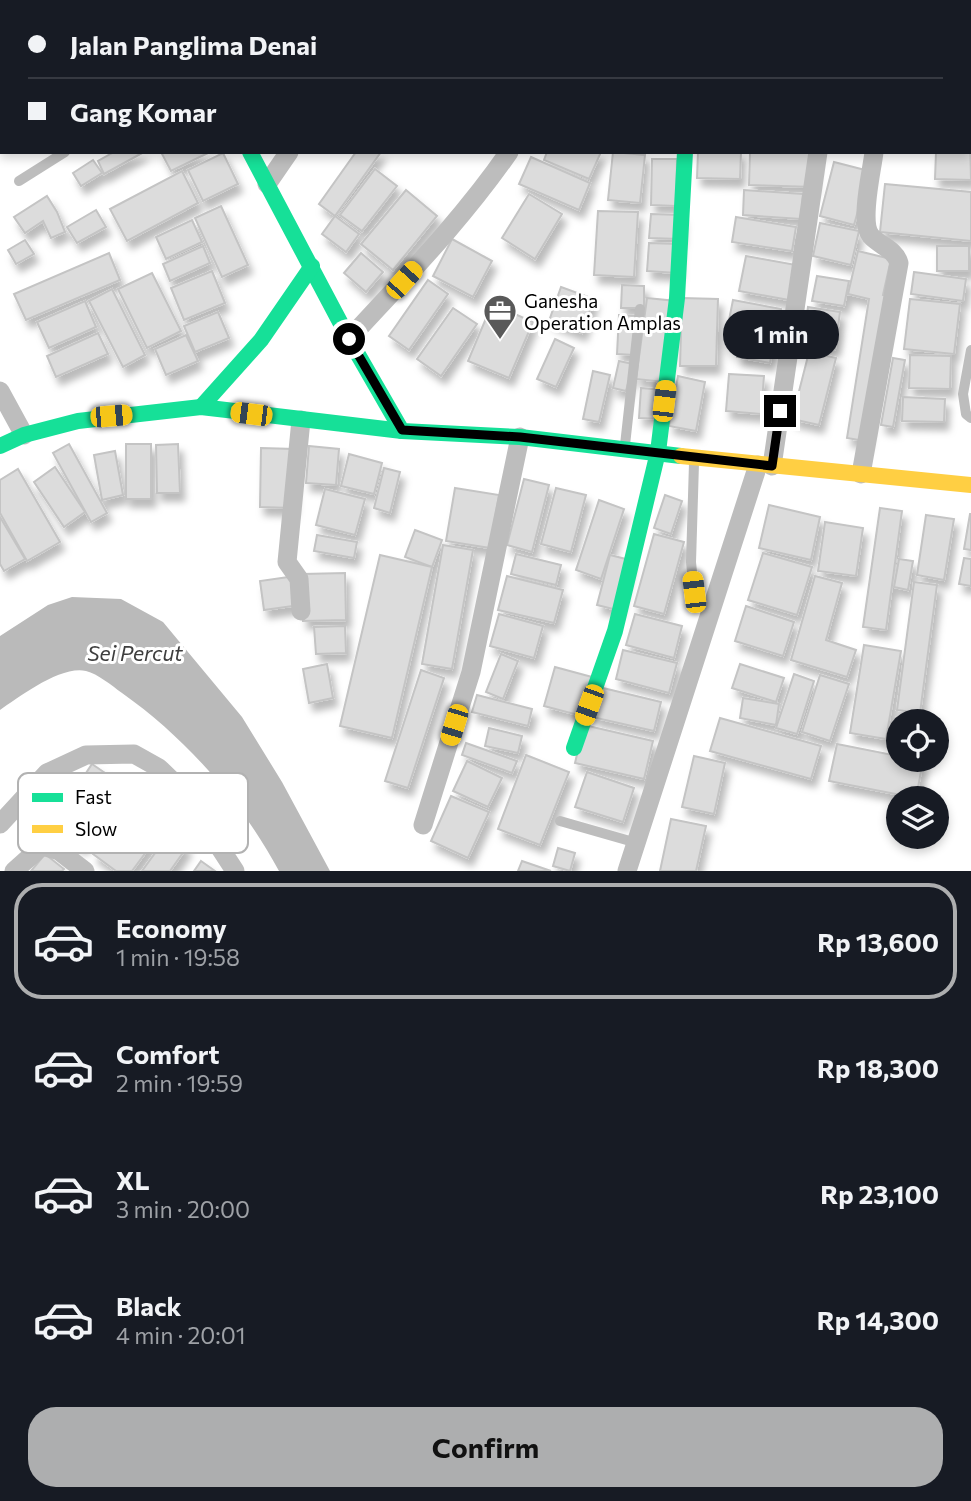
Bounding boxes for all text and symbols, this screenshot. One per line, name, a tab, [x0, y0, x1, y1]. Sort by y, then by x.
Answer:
text: Jalan Panglima Denai	[70, 29, 317, 60]
text: Gang Komar	[70, 96, 217, 127]
car	[383, 257, 426, 303]
place label: Ganesha Operation Amplas	[524, 289, 681, 334]
office icon: Ganesha Operation Amplas	[481, 292, 519, 341]
callout: 1 min	[722, 310, 838, 358]
text: 1 min	[754, 320, 808, 348]
route start	[333, 323, 365, 355]
car	[652, 379, 677, 423]
route end	[764, 395, 796, 427]
car	[229, 401, 274, 427]
car	[90, 404, 133, 428]
car	[682, 570, 707, 614]
water label: Sei Percut	[87, 640, 183, 665]
car	[572, 682, 607, 728]
car	[438, 702, 471, 748]
map controls	[886, 709, 949, 849]
button: locate	[886, 709, 949, 772]
legend	[18, 773, 248, 853]
text: Fast	[75, 785, 112, 808]
button: layers	[886, 786, 949, 849]
text: Slow	[75, 817, 117, 840]
icon: car	[32, 910, 95, 973]
text: Economy	[116, 912, 227, 943]
text: Rp 13,600	[817, 926, 939, 957]
text: 1 min · 19:58	[116, 943, 240, 971]
icon: car	[32, 1036, 95, 1099]
text: Comfort	[116, 1038, 219, 1069]
text: Rp 18,300	[817, 1052, 939, 1083]
text: 2 min · 19:59	[116, 1069, 243, 1097]
icon: car	[32, 1162, 95, 1225]
text: XL	[116, 1164, 150, 1195]
text: Rp 23,100	[820, 1178, 939, 1209]
text: 3 min · 20:00	[116, 1195, 250, 1223]
icon: car	[32, 1288, 95, 1351]
text: Black	[116, 1290, 182, 1321]
text: Rp 14,300	[817, 1304, 939, 1335]
text: 4 min · 20:01	[116, 1321, 246, 1349]
button: Confirm	[28, 1407, 943, 1487]

